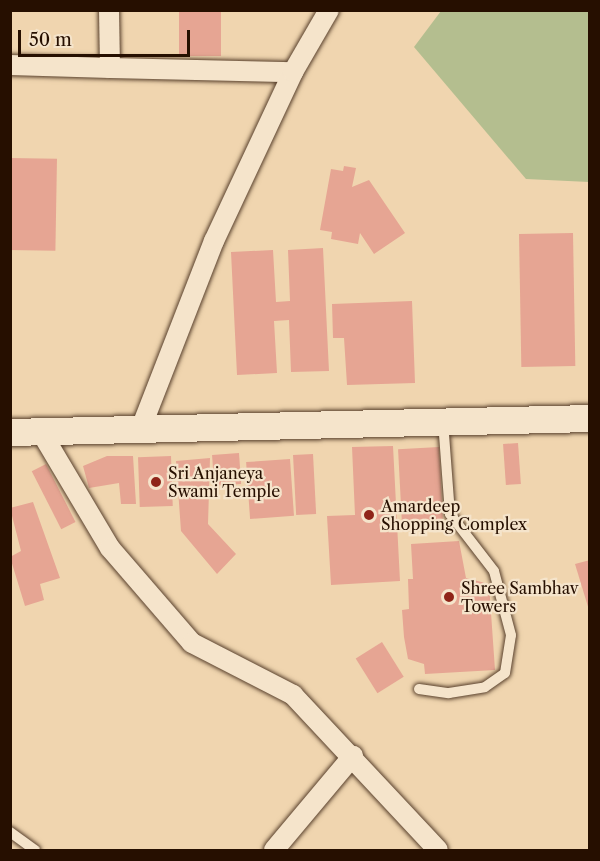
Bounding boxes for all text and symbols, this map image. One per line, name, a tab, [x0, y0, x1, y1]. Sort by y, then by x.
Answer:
scale bar	[21, 18, 194, 56]
text: 50 m	[29, 29, 72, 51]
place label: Sri Anjaneya Swami Temple	[168, 463, 281, 501]
marker: Sri Anjaneya Swami Temple	[149, 475, 163, 489]
place label: Amardeep Shopping Complex	[381, 496, 527, 534]
marker: Amardeep Shopping Complex	[362, 508, 376, 522]
place label: Shree Sambhav Towers	[461, 578, 578, 616]
marker: Shree Sambhav Towers	[442, 590, 456, 604]

